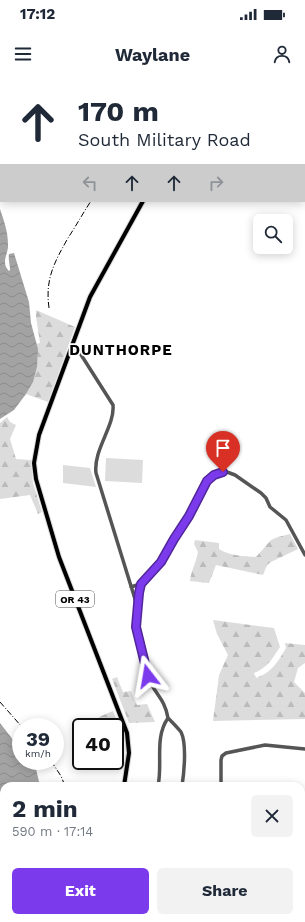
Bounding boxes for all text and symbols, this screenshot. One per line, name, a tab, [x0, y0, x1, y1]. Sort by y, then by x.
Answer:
text: 17:12	[20, 5, 55, 23]
icon: menu	[12, 43, 34, 65]
icon: person	[271, 43, 293, 65]
text: Waylane	[115, 44, 190, 65]
text: 170 m	[78, 95, 159, 128]
icon: ahead	[12, 96, 64, 148]
text: South Military Road	[78, 129, 251, 150]
icon: left	[79, 172, 101, 194]
icon: ahead	[121, 172, 143, 194]
icon: ahead	[163, 172, 185, 194]
icon: right	[205, 172, 227, 194]
map controls	[253, 214, 293, 254]
button: search	[253, 214, 293, 254]
district label: DUNTHORPE	[69, 341, 173, 359]
pin	[206, 431, 240, 472]
icon: arrive	[212, 437, 234, 459]
road number: OR 43	[56, 591, 94, 607]
position arrow	[127, 655, 169, 697]
speed limit sign: 40	[72, 718, 124, 770]
text: 39	[26, 727, 50, 751]
text: km/h	[25, 748, 51, 759]
text: 2 min	[12, 795, 78, 823]
button: close	[251, 795, 293, 837]
text: 590 m · 17:14	[12, 824, 93, 839]
button: Exit	[12, 868, 149, 914]
button: Share	[157, 868, 293, 914]

